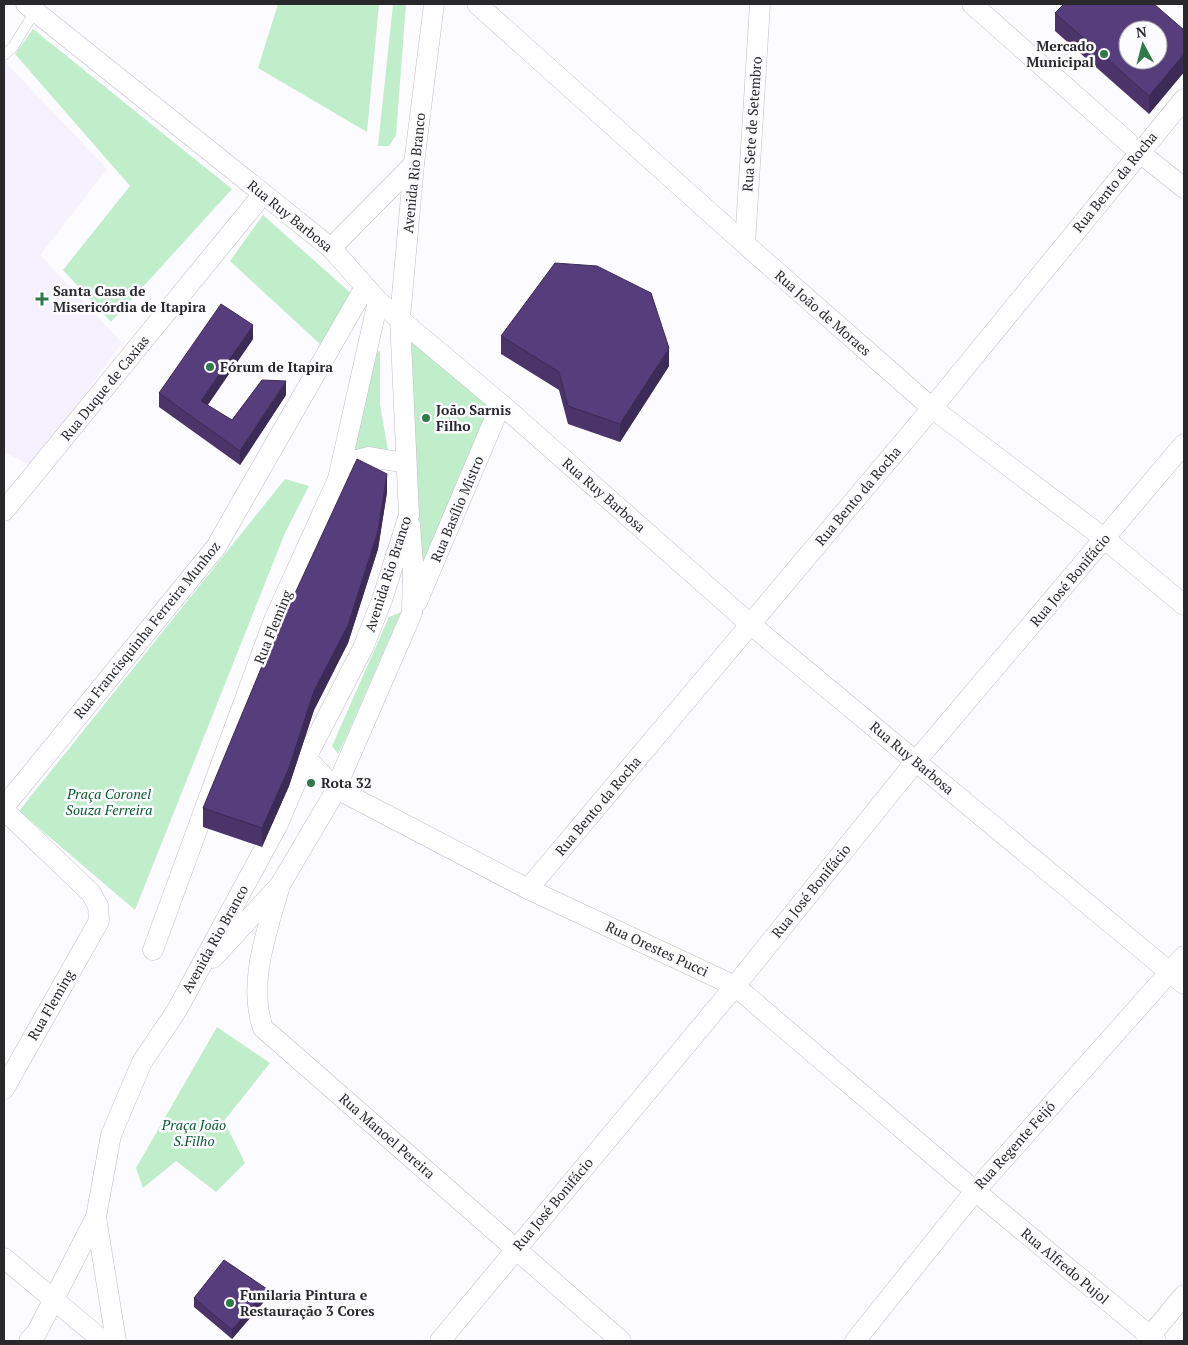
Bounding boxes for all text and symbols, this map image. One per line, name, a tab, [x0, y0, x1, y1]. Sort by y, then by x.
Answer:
north arrow	[1118, 20, 1168, 70]
text: N	[1135, 21, 1148, 42]
place label: Mercado Municipal	[1026, 36, 1094, 71]
marker: Mercado Municipal	[1098, 48, 1110, 60]
street label: Rua Sete de Setembro	[737, 55, 766, 192]
street label: Avenida Rio Branco	[398, 112, 429, 234]
street label: Rua Bento da Rocha	[1068, 127, 1161, 236]
street label: Rua Ruy Barbosa	[244, 175, 337, 256]
street label: Rua João de Moraes	[771, 265, 876, 360]
place label: Santa Casa de Misericórdia de Itapira	[53, 281, 206, 316]
marker: Santa Casa de Misericórdia de Itapira	[35, 292, 49, 306]
street label: Rua Duque de Caxias	[56, 331, 153, 444]
place label: Fórum de Itapira	[220, 357, 333, 376]
marker: Fórum de Itapira	[204, 361, 216, 373]
place label: João Sarnis Filho	[436, 400, 511, 435]
marker: João Sarnis Filho	[420, 412, 432, 424]
street label: Rua Bento da Rocha	[810, 442, 905, 549]
street label: Rua Basílio Mistro	[426, 453, 488, 565]
street label: Rua Ruy Barbosa	[559, 453, 650, 536]
street label: Avenida Rio Branco	[360, 513, 415, 634]
street label: Rua José Bonifácio	[1025, 529, 1114, 630]
street label: Rua Francisquinha Ferreira Munhoz	[69, 537, 224, 722]
street label: Rua Fleming	[249, 586, 296, 667]
street label: Rua Ruy Barbosa	[866, 717, 958, 798]
street label: Rua Bento da Rocha	[550, 752, 645, 859]
place label: Rota 32	[321, 773, 372, 792]
marker: Rota 32	[305, 777, 317, 789]
park label: Praça Coronel Souza Ferreira	[66, 784, 152, 819]
street label: Rua José Bonifácio	[767, 840, 855, 942]
street label: Avenida Rio Branco	[177, 881, 252, 996]
street label: Rua Orestes Pucci	[603, 916, 712, 981]
street label: Rua Fleming	[23, 966, 79, 1043]
street label: Rua Manoel Pereira	[335, 1089, 439, 1183]
street label: Rua Regente Feijó	[970, 1096, 1059, 1193]
park label: Praça João S.Filho	[161, 1115, 226, 1150]
street label: Rua José Bonifácio	[508, 1153, 597, 1254]
street label: Rua Alfredo Pujol	[1017, 1223, 1113, 1308]
place label: Funilaria Pintura e Restauração 3 Cores	[240, 1285, 375, 1320]
marker: Funilaria Pintura e Restauração 3 Cores	[224, 1297, 236, 1309]

